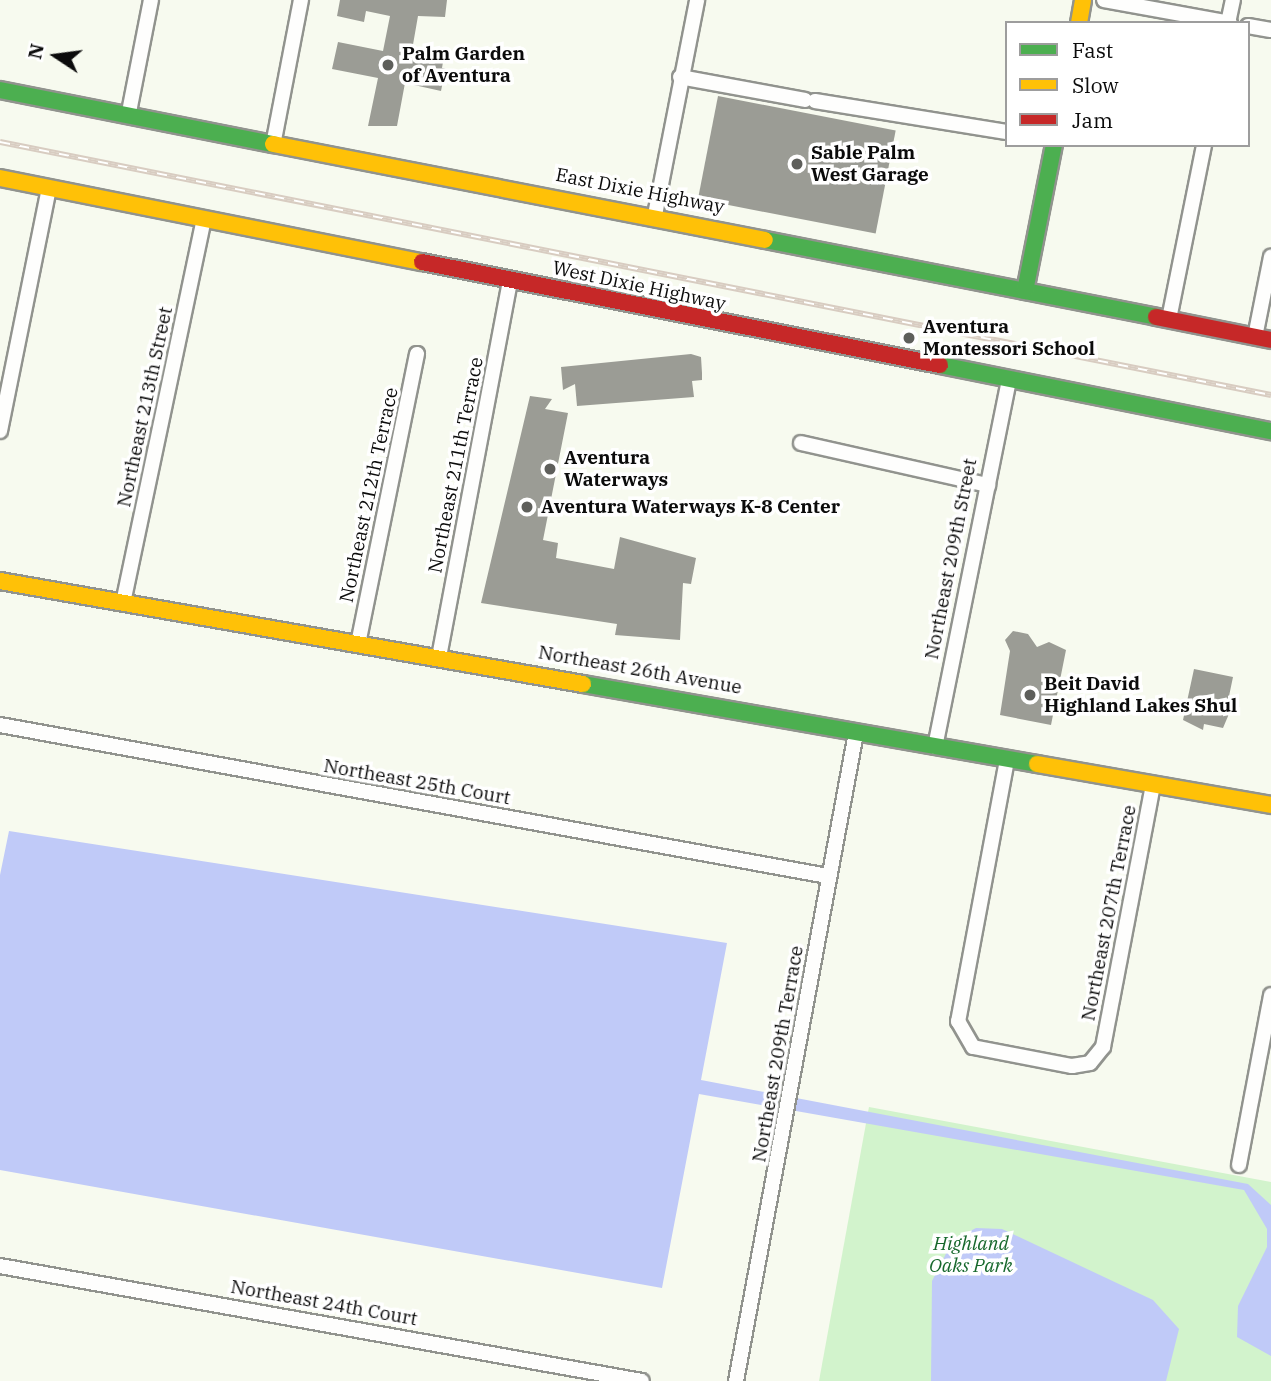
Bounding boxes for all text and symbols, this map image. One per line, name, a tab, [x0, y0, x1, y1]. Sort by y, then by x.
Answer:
north arrow	[21, 21, 91, 91]
legend	[1005, 21, 1250, 147]
text: Fast	[1072, 36, 1113, 64]
text: N	[22, 41, 49, 61]
place label: Palm Garden of Aventura	[402, 43, 525, 87]
marker: Palm Garden of Aventura	[380, 57, 396, 73]
text: Slow	[1072, 71, 1119, 99]
text: Jam	[1072, 106, 1113, 134]
place label: Sable Palm West Garage	[811, 142, 929, 186]
marker: Sable Palm West Garage	[789, 156, 805, 172]
street label: East Dixie Highway	[554, 163, 726, 219]
street label: West Dixie Highway	[550, 257, 728, 315]
street label: Northeast 213th Street	[113, 305, 177, 509]
place label: Aventura Montessori School	[923, 316, 1095, 360]
marker: Aventura Montessori School	[901, 330, 917, 346]
street label: Northeast 211th Terrace	[424, 355, 488, 575]
street label: Northeast 212th Terrace	[335, 385, 403, 605]
place label: Aventura Waterways	[564, 447, 668, 491]
street label: Northeast 209th Street	[920, 457, 982, 661]
marker: Aventura Waterways	[542, 461, 558, 477]
place label: Aventura Waterways K-8 Center	[541, 496, 840, 518]
marker: Aventura Waterways K-8 Center	[519, 499, 535, 515]
street label: Northeast 26th Avenue	[537, 641, 743, 699]
place label: Beit David Highland Lakes Shul	[1044, 673, 1237, 717]
marker: Beit David Highland Lakes Shul	[1022, 687, 1038, 703]
street label: Northeast 25th Court	[322, 754, 512, 810]
street label: Northeast 207th Terrace	[1077, 803, 1141, 1023]
street label: Northeast 209th Terrace	[748, 944, 808, 1164]
park label: Highland Oaks Park	[929, 1233, 1013, 1277]
street label: Northeast 24th Court	[229, 1275, 419, 1331]

